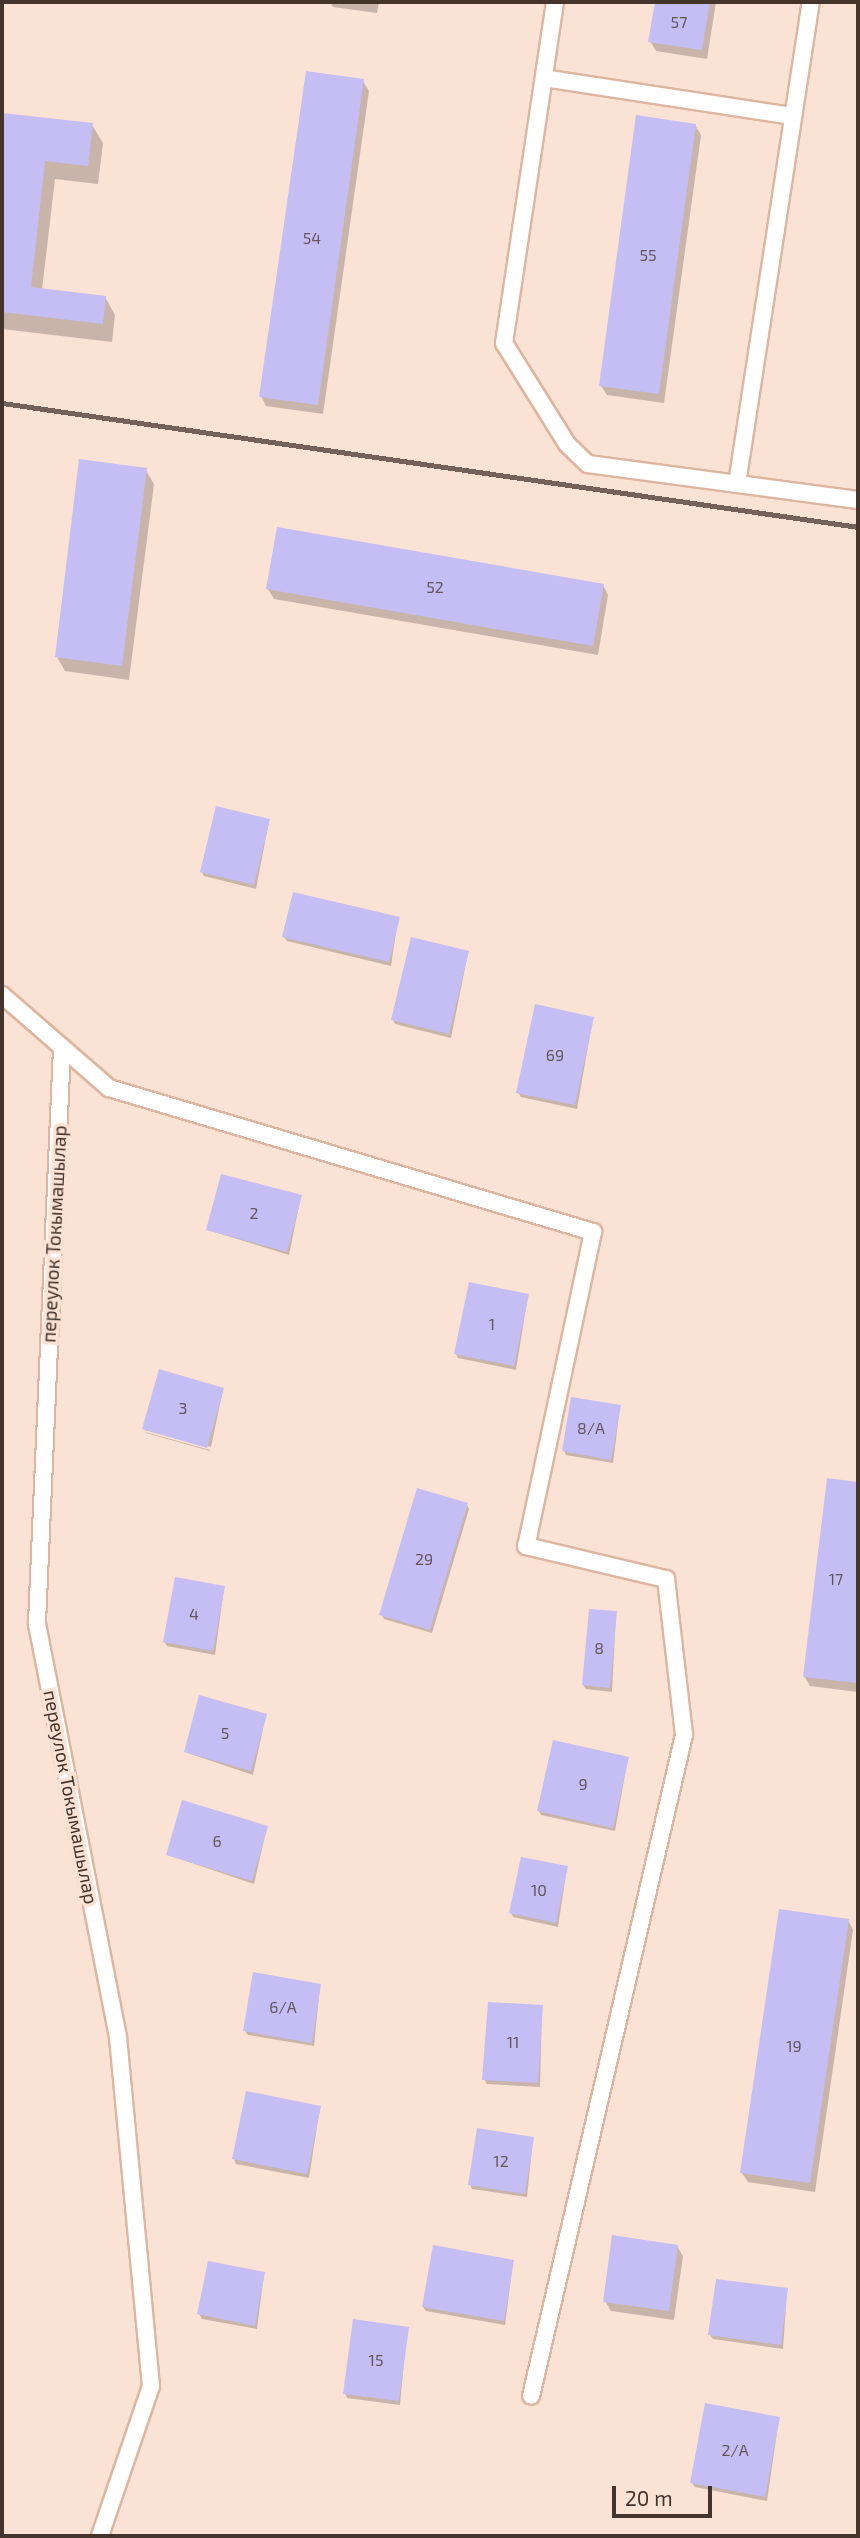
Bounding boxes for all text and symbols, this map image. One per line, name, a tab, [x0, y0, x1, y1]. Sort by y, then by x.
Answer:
house number: 57	[671, 12, 687, 32]
house number: 54	[303, 228, 321, 248]
house number: 55	[639, 245, 657, 265]
house number: 52	[426, 577, 444, 597]
house number: 69	[546, 1045, 564, 1065]
street label: переулок Токымашылар	[37, 1125, 71, 1343]
house number: 2	[250, 1203, 258, 1223]
house number: 1	[489, 1314, 495, 1334]
house number: 3	[179, 1398, 187, 1418]
house number: 8/А	[577, 1418, 605, 1438]
house number: 29	[415, 1549, 433, 1569]
house number: 17	[829, 1569, 843, 1589]
house number: 4	[189, 1604, 199, 1624]
house number: 8	[594, 1638, 604, 1658]
street label: переулок Токымашылар	[39, 1688, 103, 1906]
house number: 5	[221, 1723, 229, 1743]
house number: 9	[578, 1774, 588, 1794]
house number: 6	[212, 1831, 222, 1851]
house number: 10	[531, 1880, 547, 1900]
house number: 6/А	[269, 1997, 297, 2017]
house number: 11	[507, 2032, 519, 2052]
house number: 19	[786, 2036, 802, 2056]
house number: 12	[493, 2151, 509, 2171]
house number: 15	[369, 2350, 383, 2370]
house number: 2/А	[721, 2440, 749, 2460]
scale bar	[615, 2472, 715, 2516]
text: 20 m	[625, 2485, 673, 2510]

